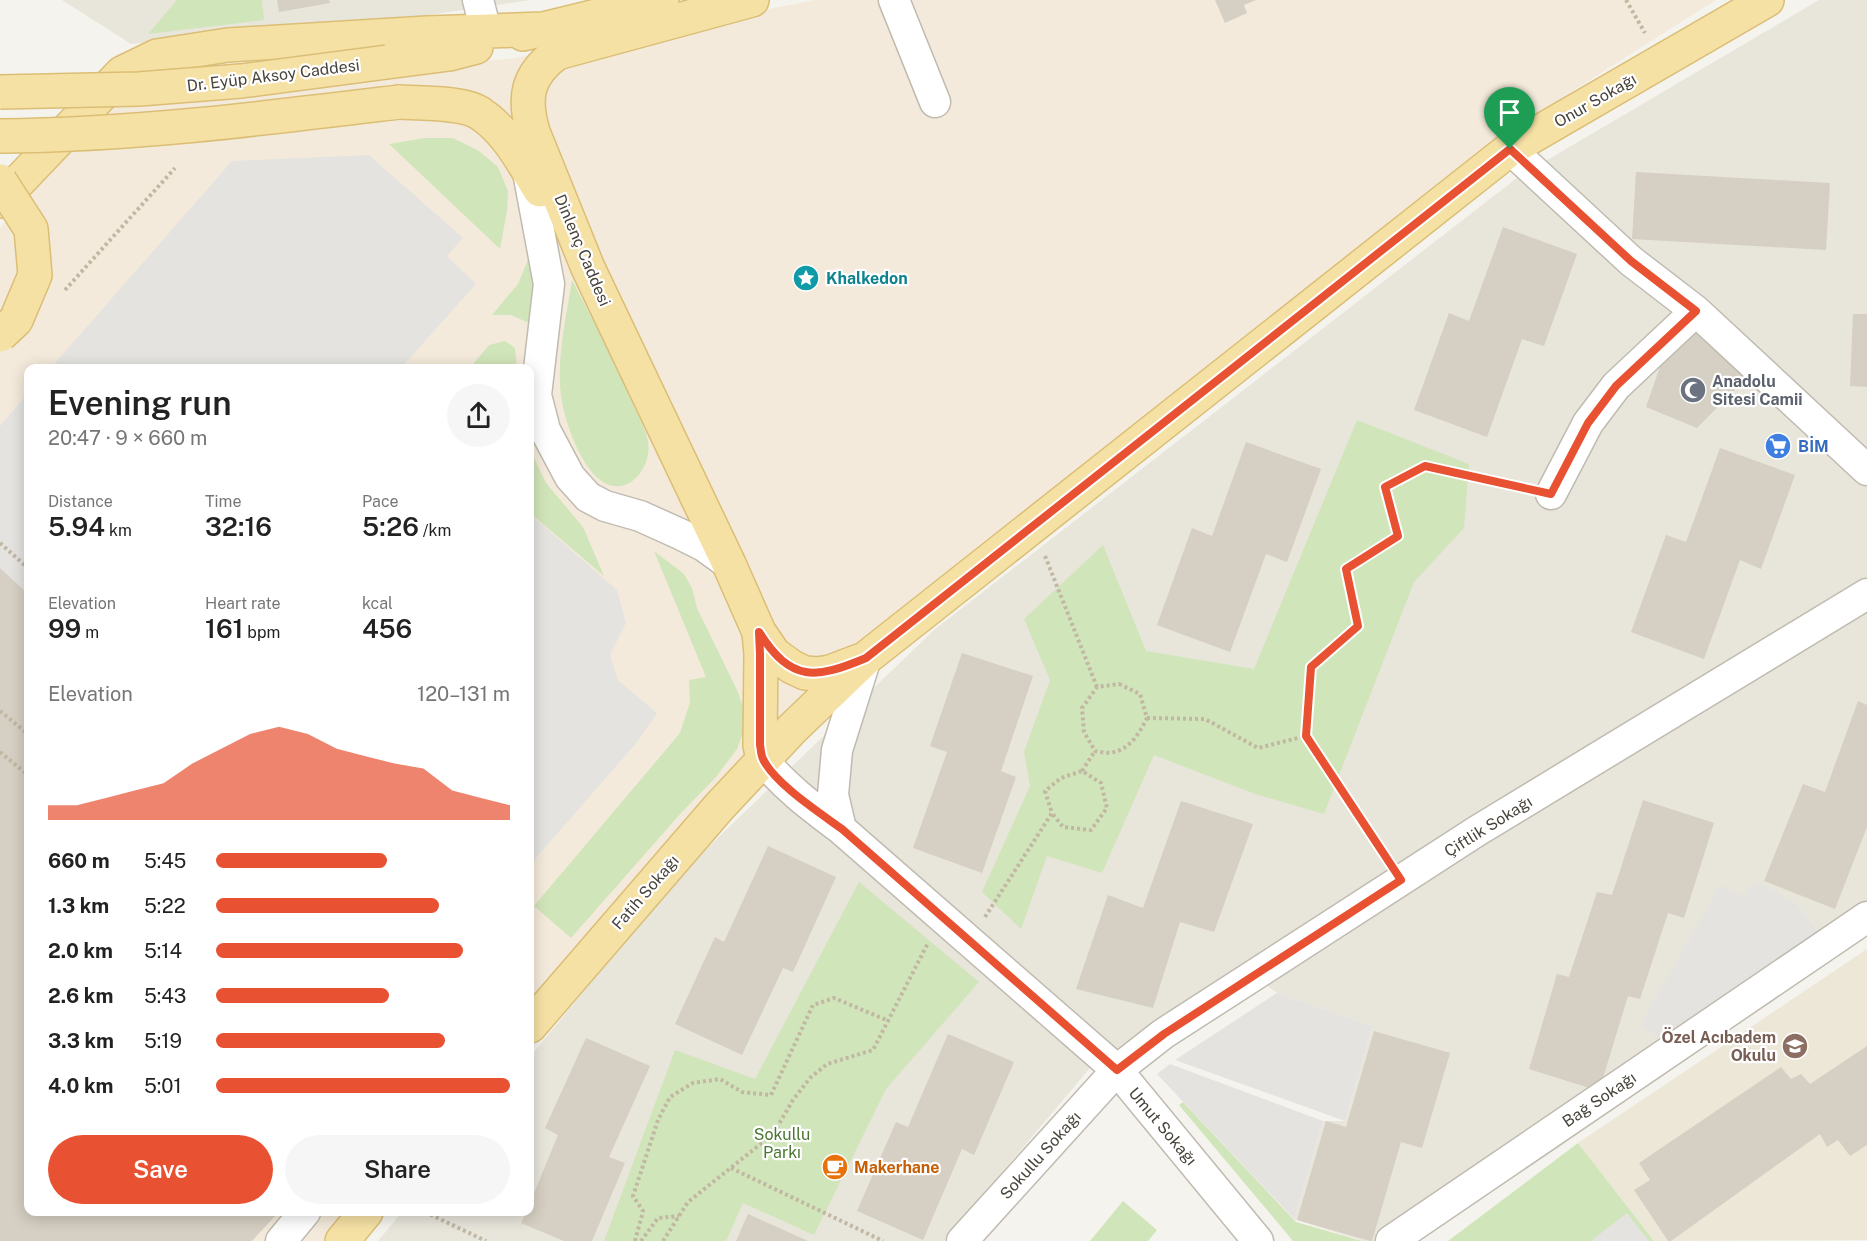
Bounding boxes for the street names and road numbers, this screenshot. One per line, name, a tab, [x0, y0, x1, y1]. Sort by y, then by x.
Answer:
street label: Dr. Eyüp Aksoy Caddesi	[186, 55, 361, 96]
street label: Onur Sokağı	[1551, 69, 1640, 132]
street label: Dinlenç Caddesi	[550, 191, 615, 309]
street label: Çiftlik Sokağı	[1441, 792, 1536, 861]
street label: Fatih Sokağı	[608, 851, 683, 933]
street label: Bağ Sokağı	[1559, 1068, 1640, 1131]
street label: Umut Sokağı	[1125, 1084, 1201, 1169]
street label: Sokullu Sokağı	[996, 1108, 1085, 1203]

